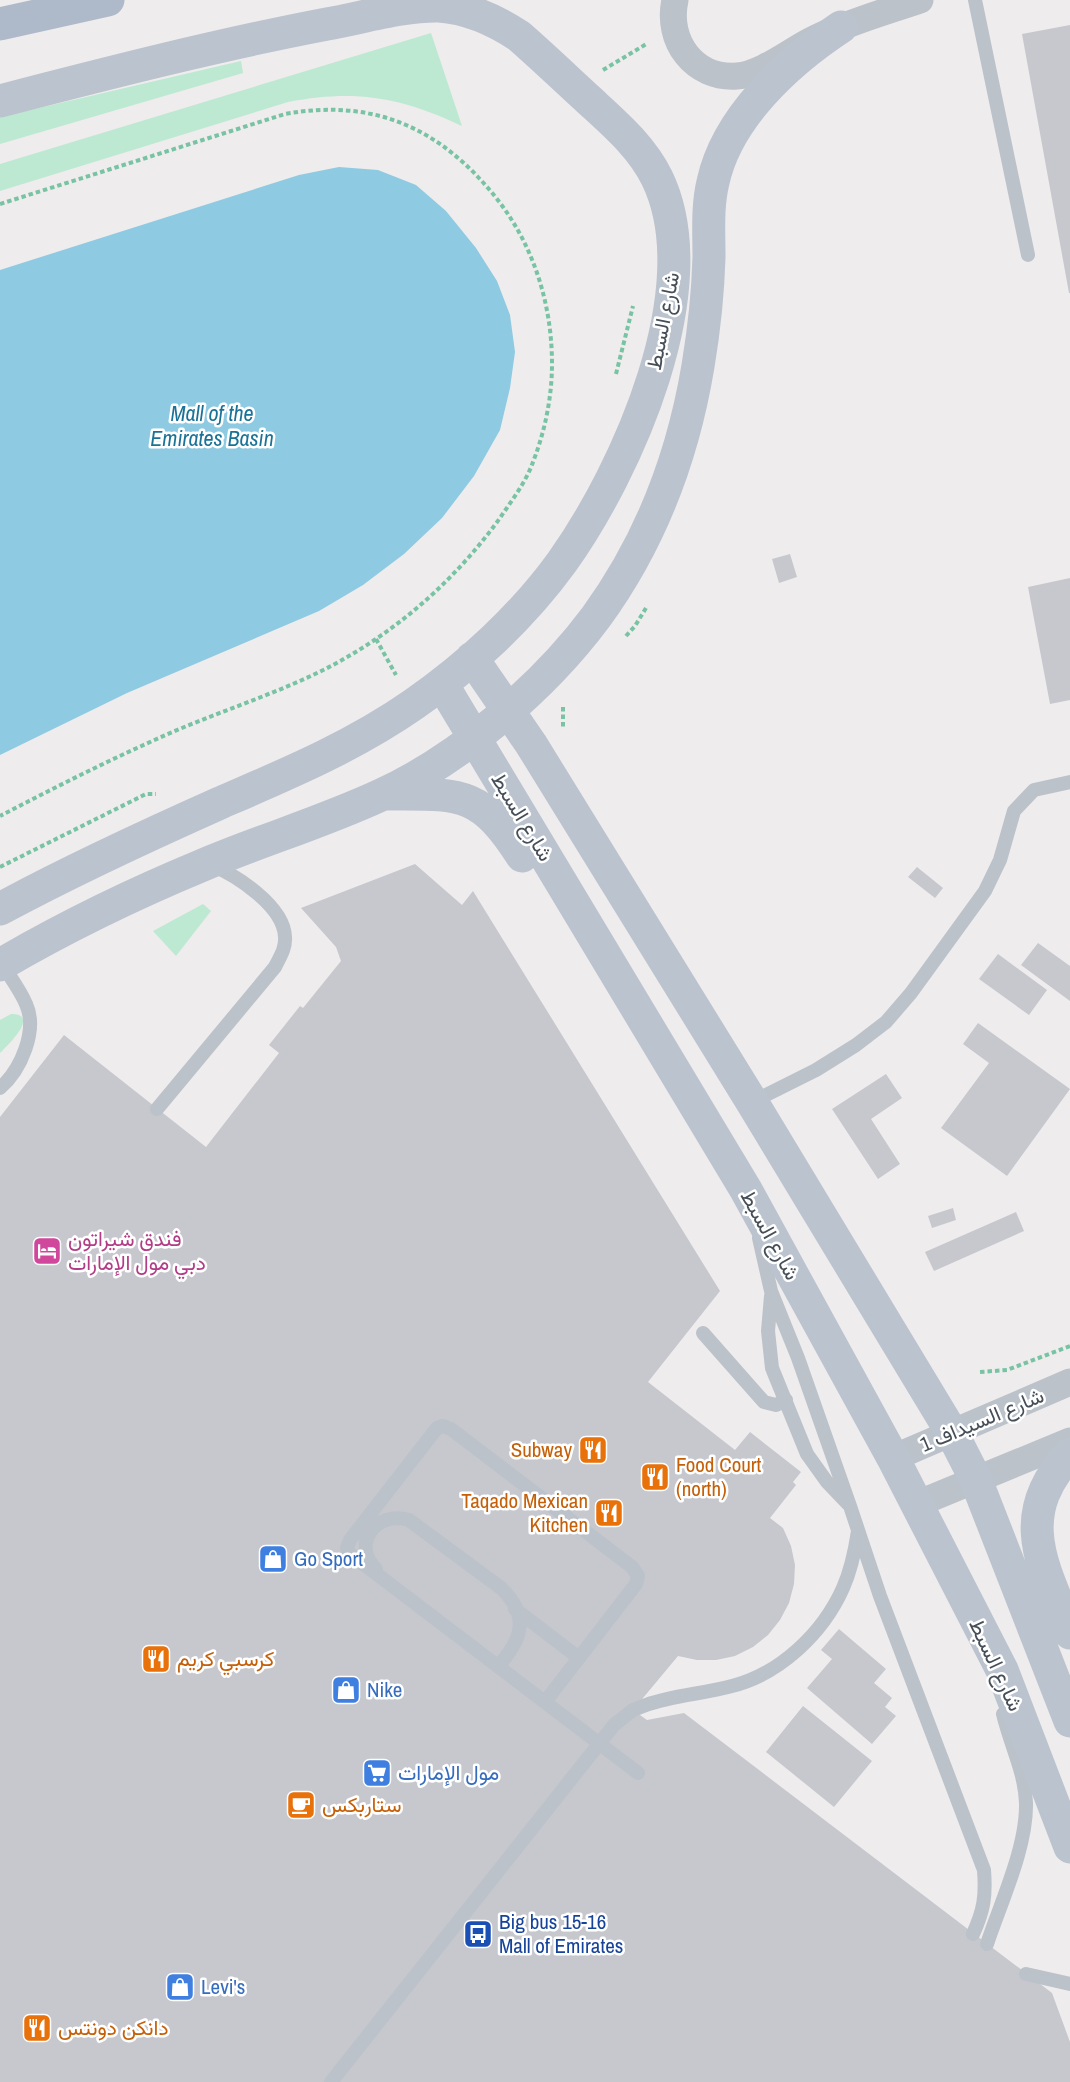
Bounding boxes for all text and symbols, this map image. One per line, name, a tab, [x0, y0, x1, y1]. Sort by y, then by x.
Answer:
street label: شارع السبط	[639, 270, 686, 372]
water label: Mall of the Emirates Basin	[150, 398, 274, 453]
street label: شارع السبط	[485, 767, 560, 867]
street label: شارع السبط	[734, 1184, 807, 1285]
place label: فندق شيراتون دبي مول الإمارات	[68, 1224, 206, 1280]
hotel icon: فندق شيراتون دبي مول الإمارات	[31, 1235, 63, 1267]
street label: شارع السيداف 1	[915, 1380, 1048, 1459]
restaurant icon: Subway	[577, 1434, 609, 1466]
place label: Subway	[511, 1435, 572, 1464]
place label: Food Court (north)	[676, 1450, 762, 1503]
restaurant icon: Food Court (north)	[639, 1461, 671, 1493]
place label: Taqado Mexican Kitchen	[461, 1486, 588, 1539]
restaurant icon: Taqado Mexican Kitchen	[593, 1497, 625, 1529]
shop icon: Go Sport	[257, 1543, 289, 1575]
place label: Go Sport	[294, 1544, 363, 1573]
street label: شارع السبط	[962, 1614, 1031, 1716]
restaurant icon: كرسبي كريم	[140, 1643, 172, 1675]
place label: كرسبي كريم	[177, 1644, 274, 1676]
shop icon: Nike	[330, 1674, 362, 1706]
place label: Nike	[367, 1675, 402, 1704]
supermarket icon: مول الإمارات	[361, 1757, 393, 1789]
place label: مول الإمارات	[398, 1758, 499, 1787]
cafe icon: ستاربكس	[285, 1789, 317, 1821]
place label: ستاربكس	[322, 1790, 402, 1819]
place label: Big bus 15-16 Mall of Emirates	[499, 1907, 623, 1960]
bus stop icon: Big bus 15-16 Mall of Emirates	[462, 1918, 494, 1950]
shop icon: Levi's	[164, 1971, 196, 2003]
place label: Levi's	[201, 1972, 245, 2001]
restaurant icon: دانكن دونتس	[21, 2012, 53, 2044]
place label: دانكن دونتس	[58, 2013, 168, 2042]

